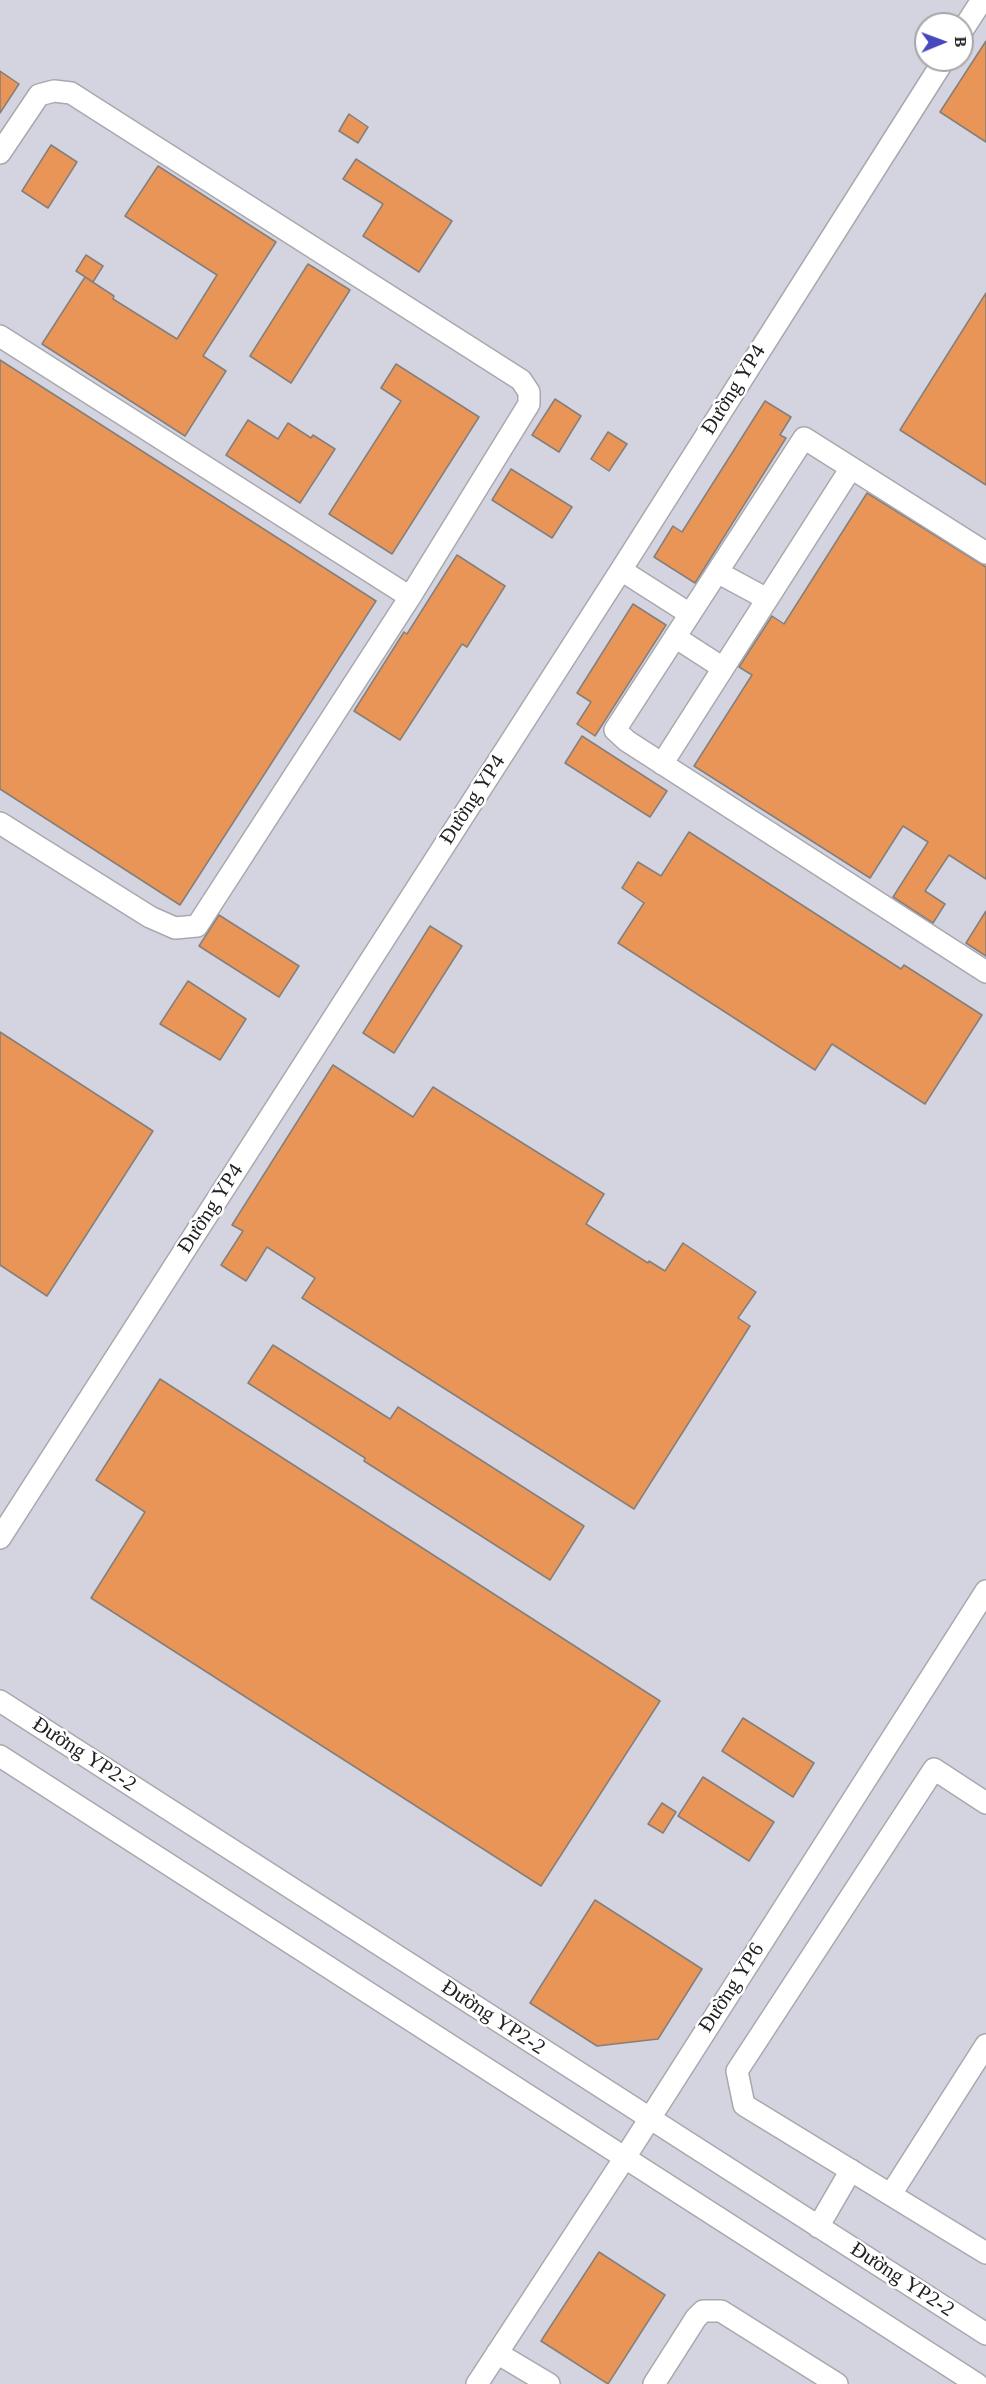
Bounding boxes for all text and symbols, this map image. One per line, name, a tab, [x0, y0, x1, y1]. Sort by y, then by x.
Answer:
north arrow	[914, 12, 974, 72]
text: B	[952, 36, 969, 47]
street label: Đường YP4	[696, 340, 772, 440]
street label: Đường YP4	[435, 751, 511, 849]
street label: Đường YP4	[173, 1160, 249, 1258]
street label: Đường YP2-2	[27, 1712, 141, 1798]
street label: Đường YP6	[694, 1939, 770, 2037]
street label: Đường YP2-2	[436, 1975, 550, 2061]
street label: Đường YP2-2	[845, 2237, 959, 2323]

